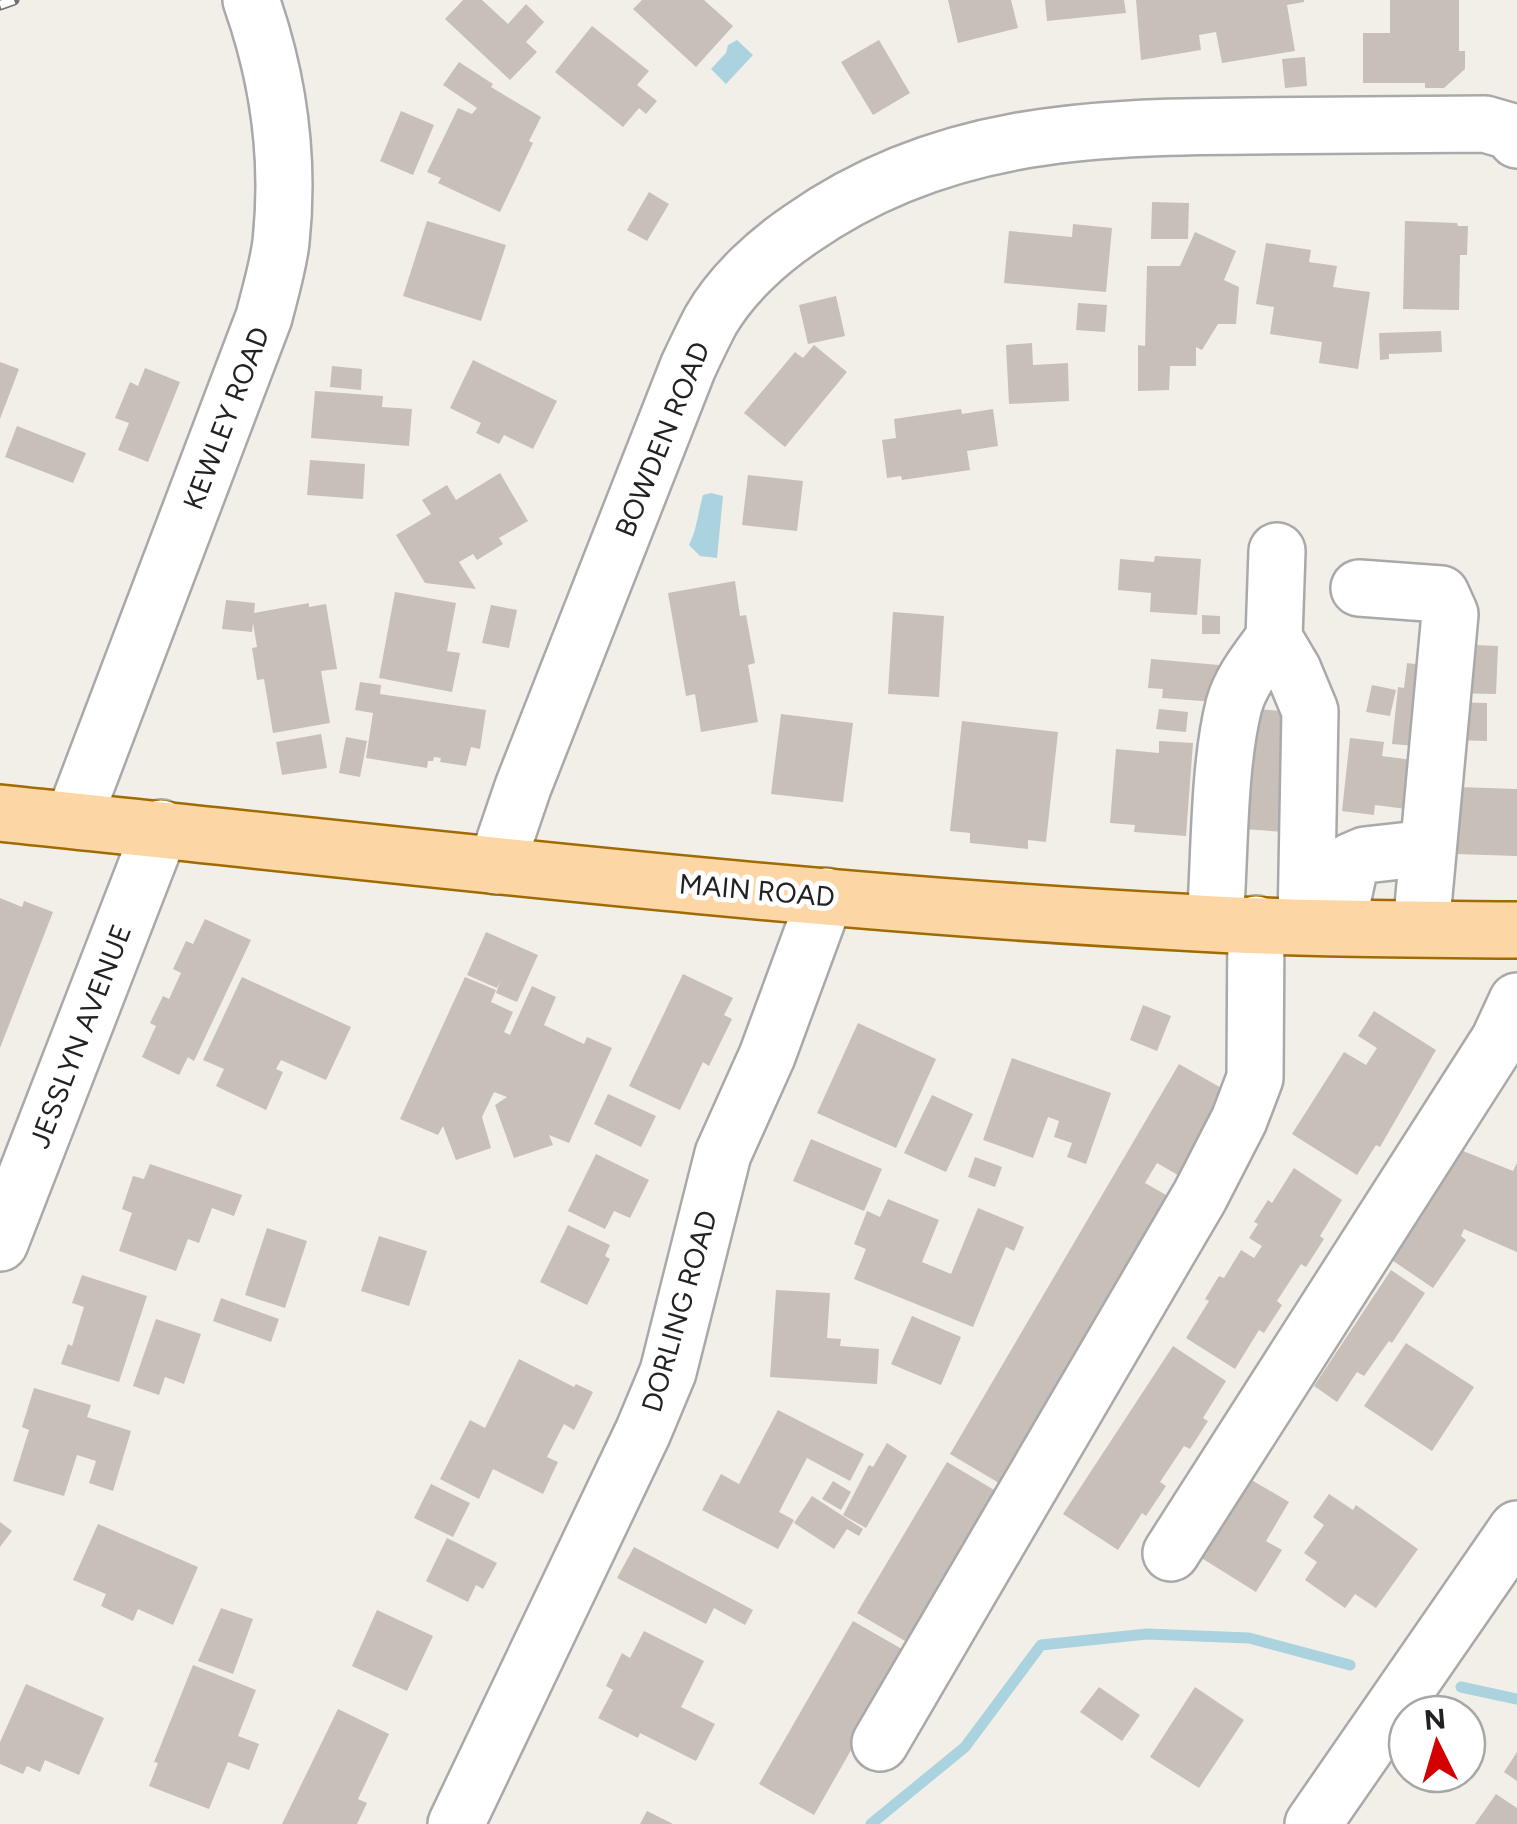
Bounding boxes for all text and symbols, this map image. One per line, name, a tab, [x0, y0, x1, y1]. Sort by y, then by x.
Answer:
street label: KEWLEY ROAD	[176, 322, 276, 514]
street label: BOWDEN ROAD	[607, 336, 717, 542]
street label: MAIN ROAD	[678, 866, 836, 914]
street label: JESSLYN AVENUE	[22, 919, 138, 1153]
street label: DORLING ROAD	[634, 1206, 724, 1416]
north arrow	[1387, 1694, 1487, 1794]
text: N	[1423, 1701, 1447, 1737]

